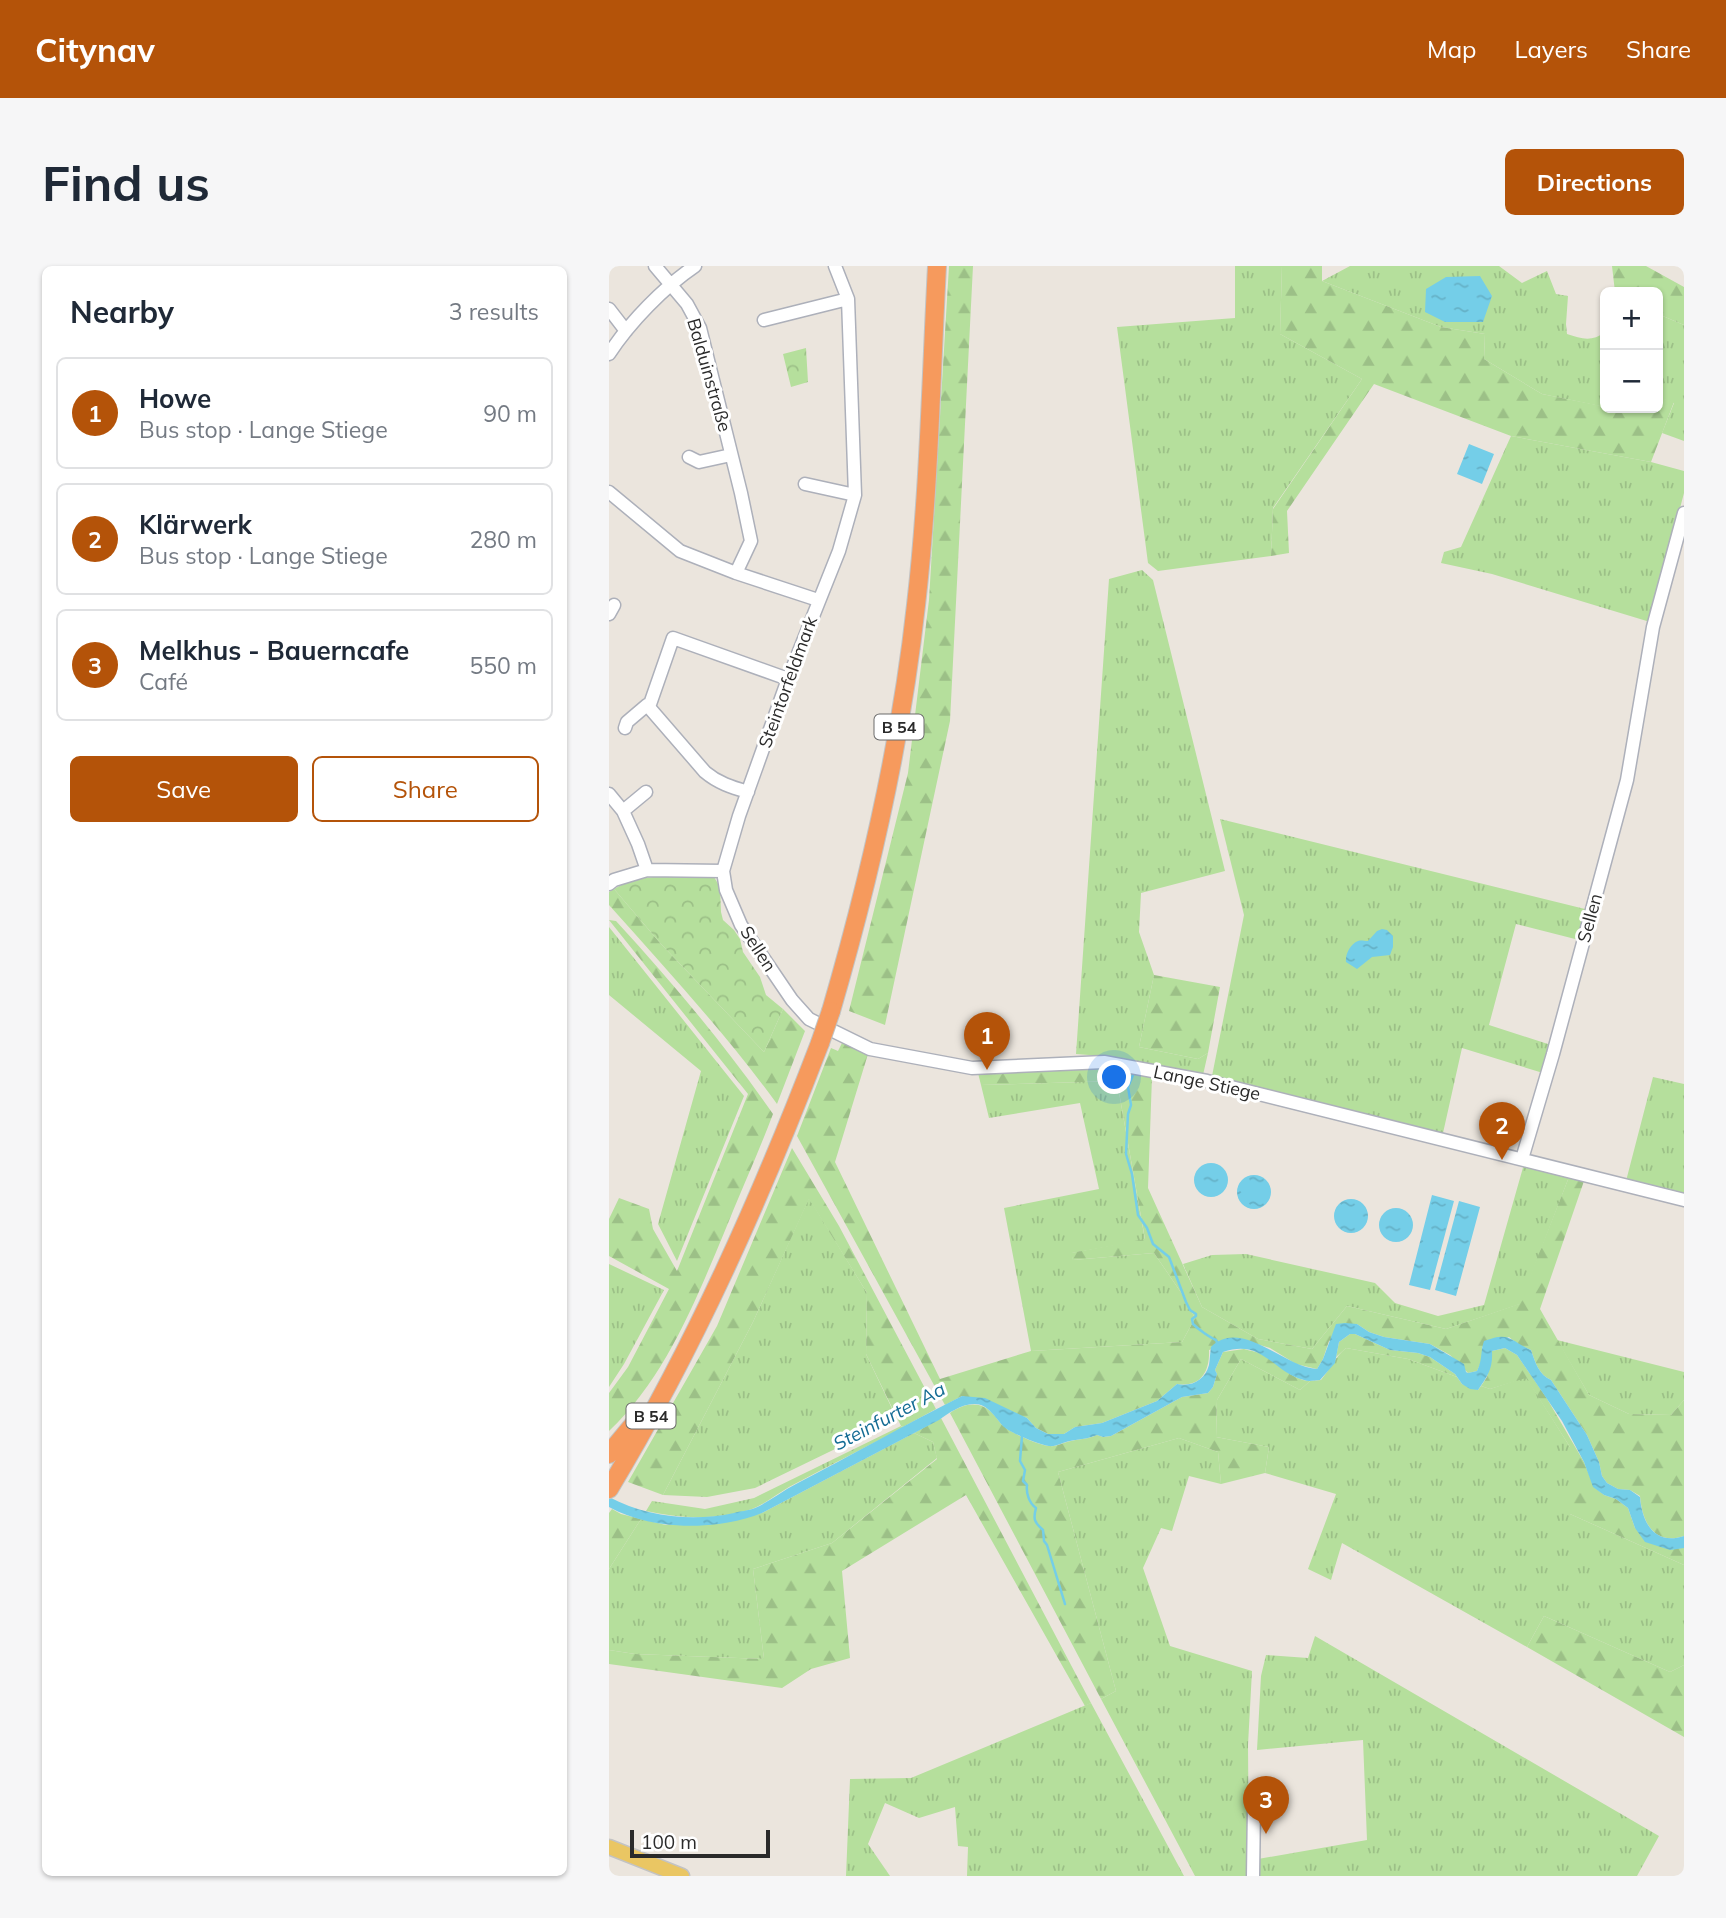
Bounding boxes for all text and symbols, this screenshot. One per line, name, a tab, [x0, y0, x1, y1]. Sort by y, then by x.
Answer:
text: Citynav	[35, 29, 155, 70]
text: Map	[1427, 34, 1476, 64]
text: Layers	[1514, 34, 1588, 64]
text: Share	[1626, 34, 1691, 64]
button: Directions	[1505, 149, 1684, 215]
text: Find us	[42, 152, 210, 213]
map controls	[1600, 287, 1663, 413]
button: +	[1600, 287, 1663, 350]
text: Nearby	[70, 293, 174, 331]
text: 3 results	[449, 297, 539, 326]
street label: Balduinstraße	[682, 315, 737, 434]
button: −	[1600, 350, 1663, 413]
text: Howe	[139, 382, 211, 415]
text: 1	[88, 399, 102, 428]
text: 90 m	[483, 399, 537, 428]
text: Bus stop · Lange Stiege	[139, 415, 388, 444]
text: Klärwerk	[139, 508, 252, 541]
text: 2	[88, 525, 102, 554]
text: 280 m	[469, 525, 537, 554]
text: Bus stop · Lange Stiege	[139, 541, 388, 570]
street label: Steintorfeldmark	[753, 612, 822, 751]
text: Melkhus - Bauerncafe	[139, 634, 409, 667]
text: 3	[88, 651, 102, 680]
text: 550 m	[469, 651, 537, 680]
text: Café	[139, 667, 188, 696]
road number: B 54	[875, 714, 923, 740]
button: Save	[70, 756, 298, 822]
button: Share	[312, 756, 539, 822]
street label: Sellen	[1572, 891, 1607, 945]
street label: Sellen	[735, 922, 782, 976]
pin: 1	[964, 1012, 1010, 1070]
your location	[1097, 1060, 1131, 1094]
street label: Lange Stiege	[1152, 1060, 1263, 1105]
pin: 2	[1479, 1102, 1525, 1160]
water label: Steinfurter Aa	[829, 1376, 949, 1456]
road number: B 54	[627, 1404, 675, 1428]
pin: 3	[1243, 1776, 1289, 1834]
scale bar	[630, 1827, 770, 1859]
text: 100 m	[641, 1830, 697, 1854]

